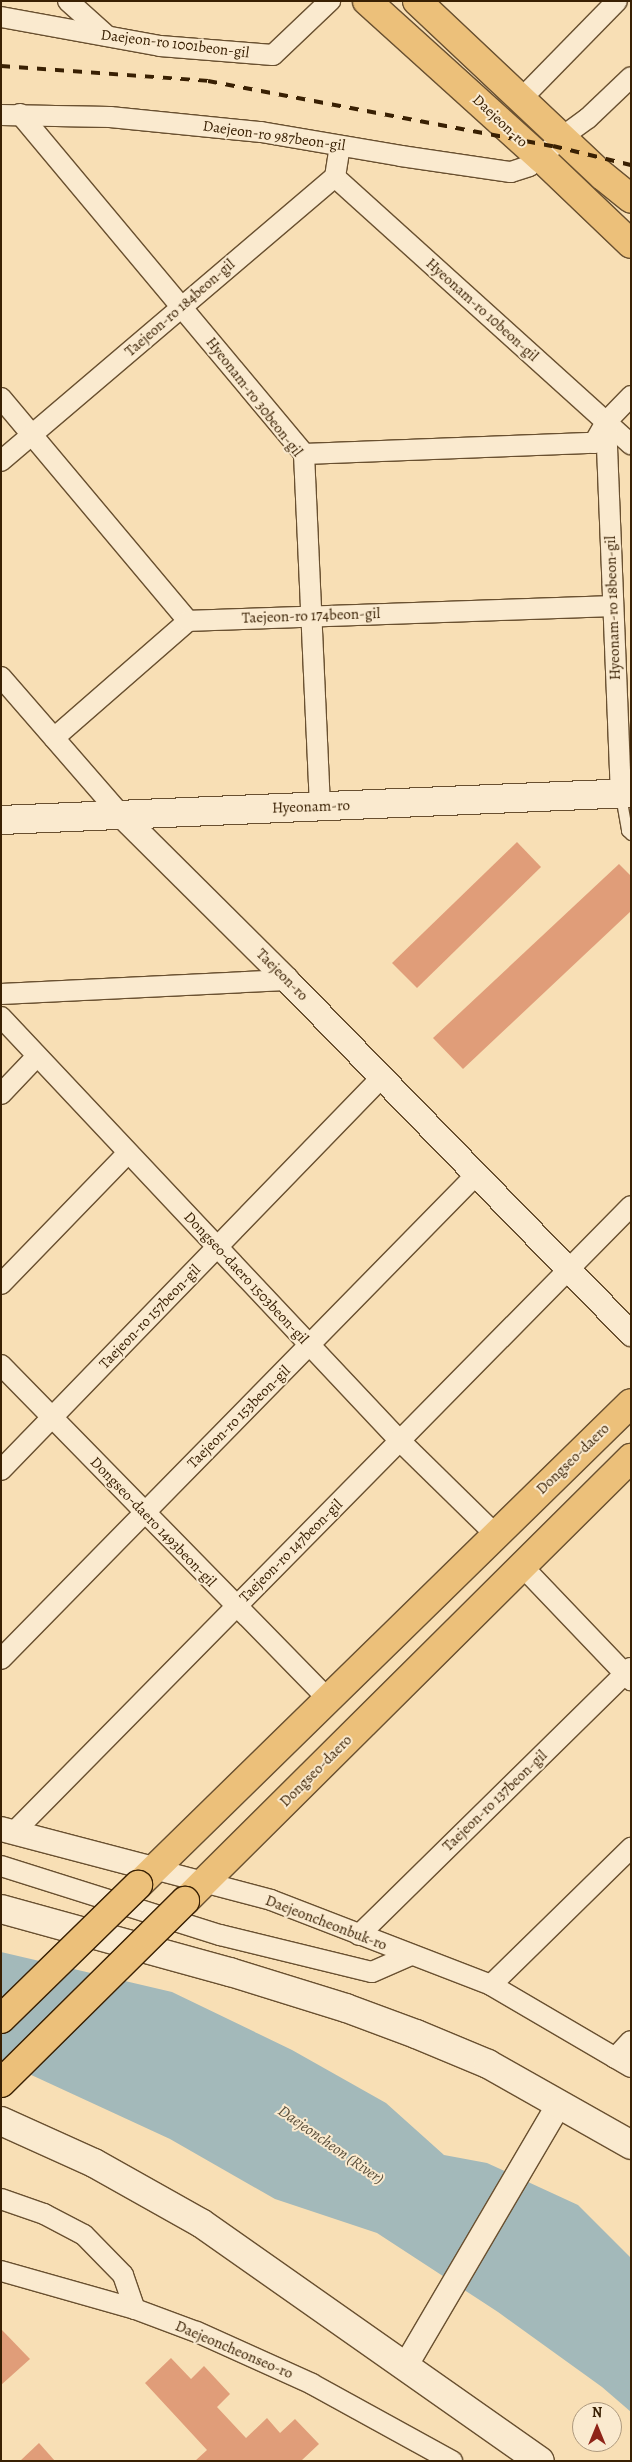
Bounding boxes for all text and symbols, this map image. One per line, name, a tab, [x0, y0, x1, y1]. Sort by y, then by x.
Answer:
street label: Daejeon-ro 1001beon-gil	[100, 26, 250, 62]
street label: Daejeon-ro	[469, 91, 531, 151]
street label: Daejeon-ro 987beon-gil	[202, 117, 346, 155]
street label: Taejeon-ro 184beon-gil	[121, 255, 239, 361]
street label: Hyeonam-ro 10beon-gil	[422, 255, 542, 365]
street label: Hyeonam-ro 30beon-gil	[202, 334, 306, 460]
street label: Hyeonam-ro 18beon-gil	[601, 535, 625, 681]
street label: Taejeon-ro 174beon-gil	[242, 605, 380, 627]
street label: Hyeonam-ro	[272, 797, 350, 817]
street label: Taejeon-ro	[252, 945, 312, 1005]
street label: Dongseo-daero 1503beon-gil	[180, 1208, 312, 1348]
street label: Taejeon-ro 157beon-gil	[96, 1261, 204, 1373]
street label: Taejeon-ro 153beon-gil	[184, 1362, 294, 1472]
street label: Dongseo-daero	[533, 1420, 613, 1498]
street label: Dongseo-daero 1493beon-gil	[86, 1453, 220, 1591]
street label: Taejeon-ro 147beon-gil	[236, 1496, 346, 1606]
street label: Dongseo-daero	[276, 1731, 356, 1811]
street label: Taejeon-ro 137beon-gil	[439, 1747, 551, 1855]
street label: Daejeoncheonbuk-ro	[263, 1892, 389, 1954]
water label: Daejeoncheon (River)	[274, 2101, 388, 2189]
street label: Daejeoncheonseo-ro	[172, 2317, 296, 2383]
north arrow	[572, 2402, 622, 2452]
text: N	[592, 2403, 602, 2422]

